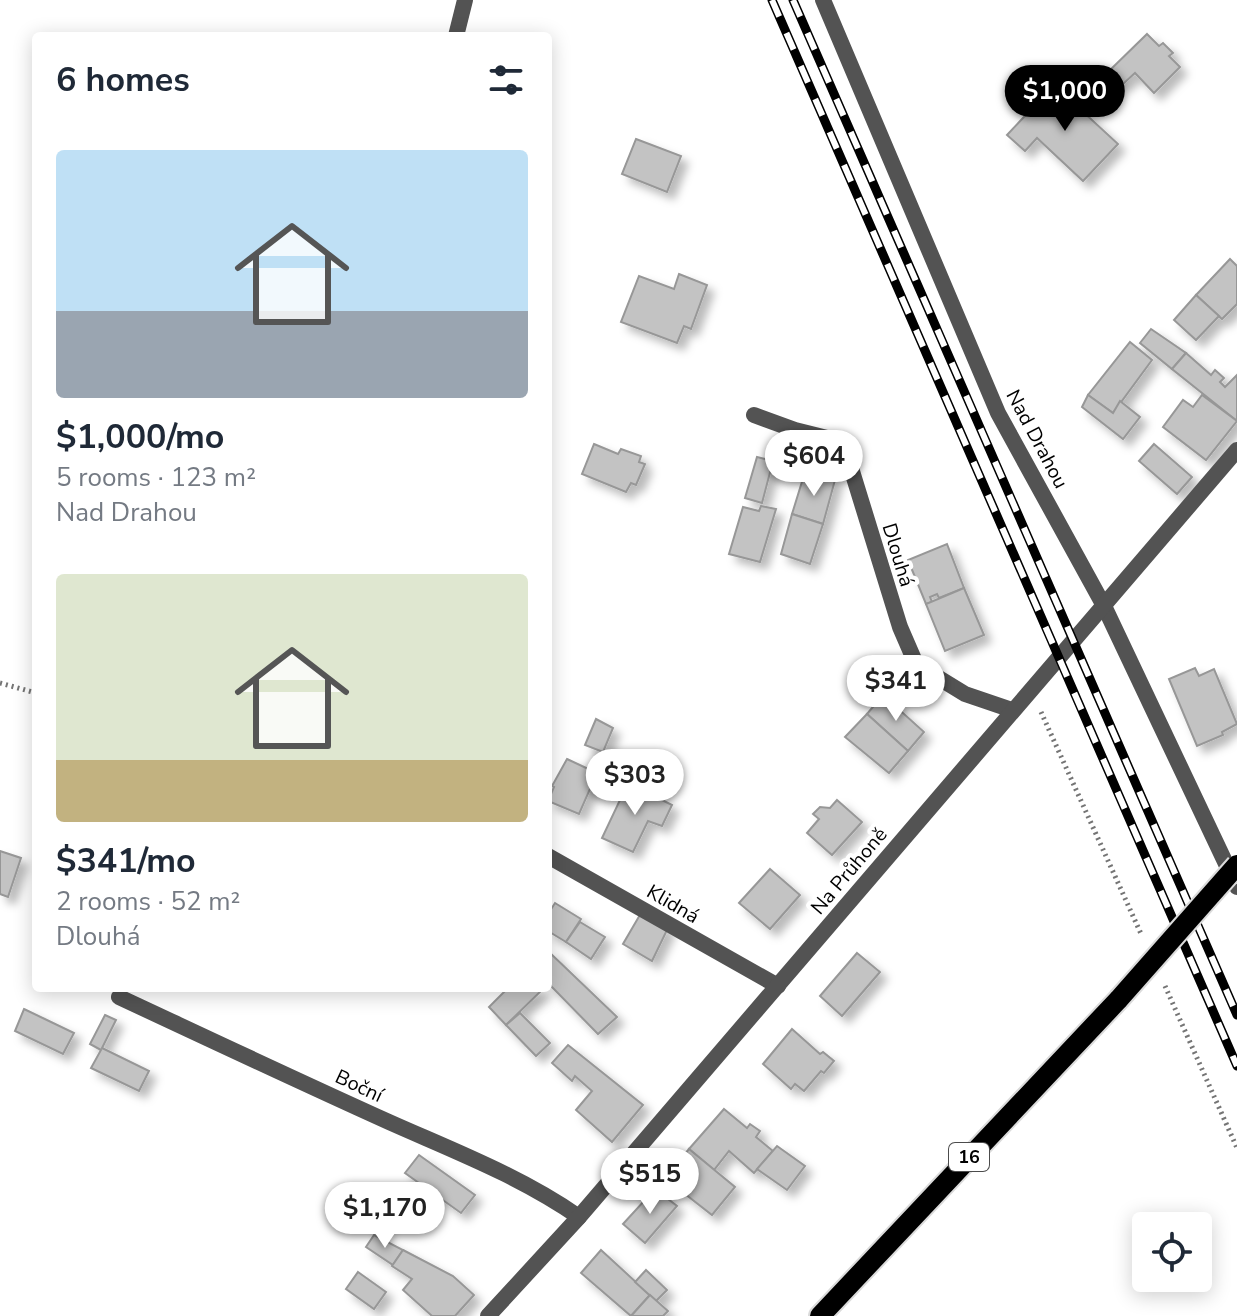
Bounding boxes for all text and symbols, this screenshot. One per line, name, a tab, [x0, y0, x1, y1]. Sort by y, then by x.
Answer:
text: 6 homes	[56, 57, 190, 103]
icon: filters	[484, 58, 528, 102]
pin: $1,000	[1000, 65, 1130, 133]
text: $1,000	[1023, 73, 1107, 108]
icon: home	[220, 202, 364, 346]
street label: Nad Drahou	[1000, 385, 1074, 493]
text: $1,000/mo	[56, 414, 224, 460]
pin: $604	[767, 430, 861, 498]
text: $604	[783, 438, 845, 473]
text: 5 rooms · 123 m²	[56, 460, 256, 495]
text: Nad Drahou	[56, 495, 197, 530]
street label: Dlouhá	[876, 520, 920, 590]
icon: home	[220, 626, 364, 770]
pin: $341	[849, 655, 943, 723]
text: $341	[865, 663, 927, 698]
pin: $303	[588, 749, 682, 817]
text: $303	[604, 757, 666, 792]
street label: Na Průhoně	[805, 822, 893, 920]
text: $341/mo	[56, 838, 196, 884]
street label: Klidná	[642, 878, 704, 930]
text: 2 rooms · 52 m²	[56, 884, 240, 919]
text: Dlouhá	[56, 919, 140, 954]
street label: Boční	[331, 1063, 389, 1109]
road number: 16	[949, 1143, 989, 1171]
pin: $515	[603, 1148, 697, 1216]
text: $515	[619, 1156, 681, 1191]
pin: $1,170	[320, 1182, 450, 1250]
text: $1,170	[343, 1190, 427, 1225]
map controls	[1132, 1212, 1212, 1292]
button: locate	[1132, 1212, 1212, 1292]

